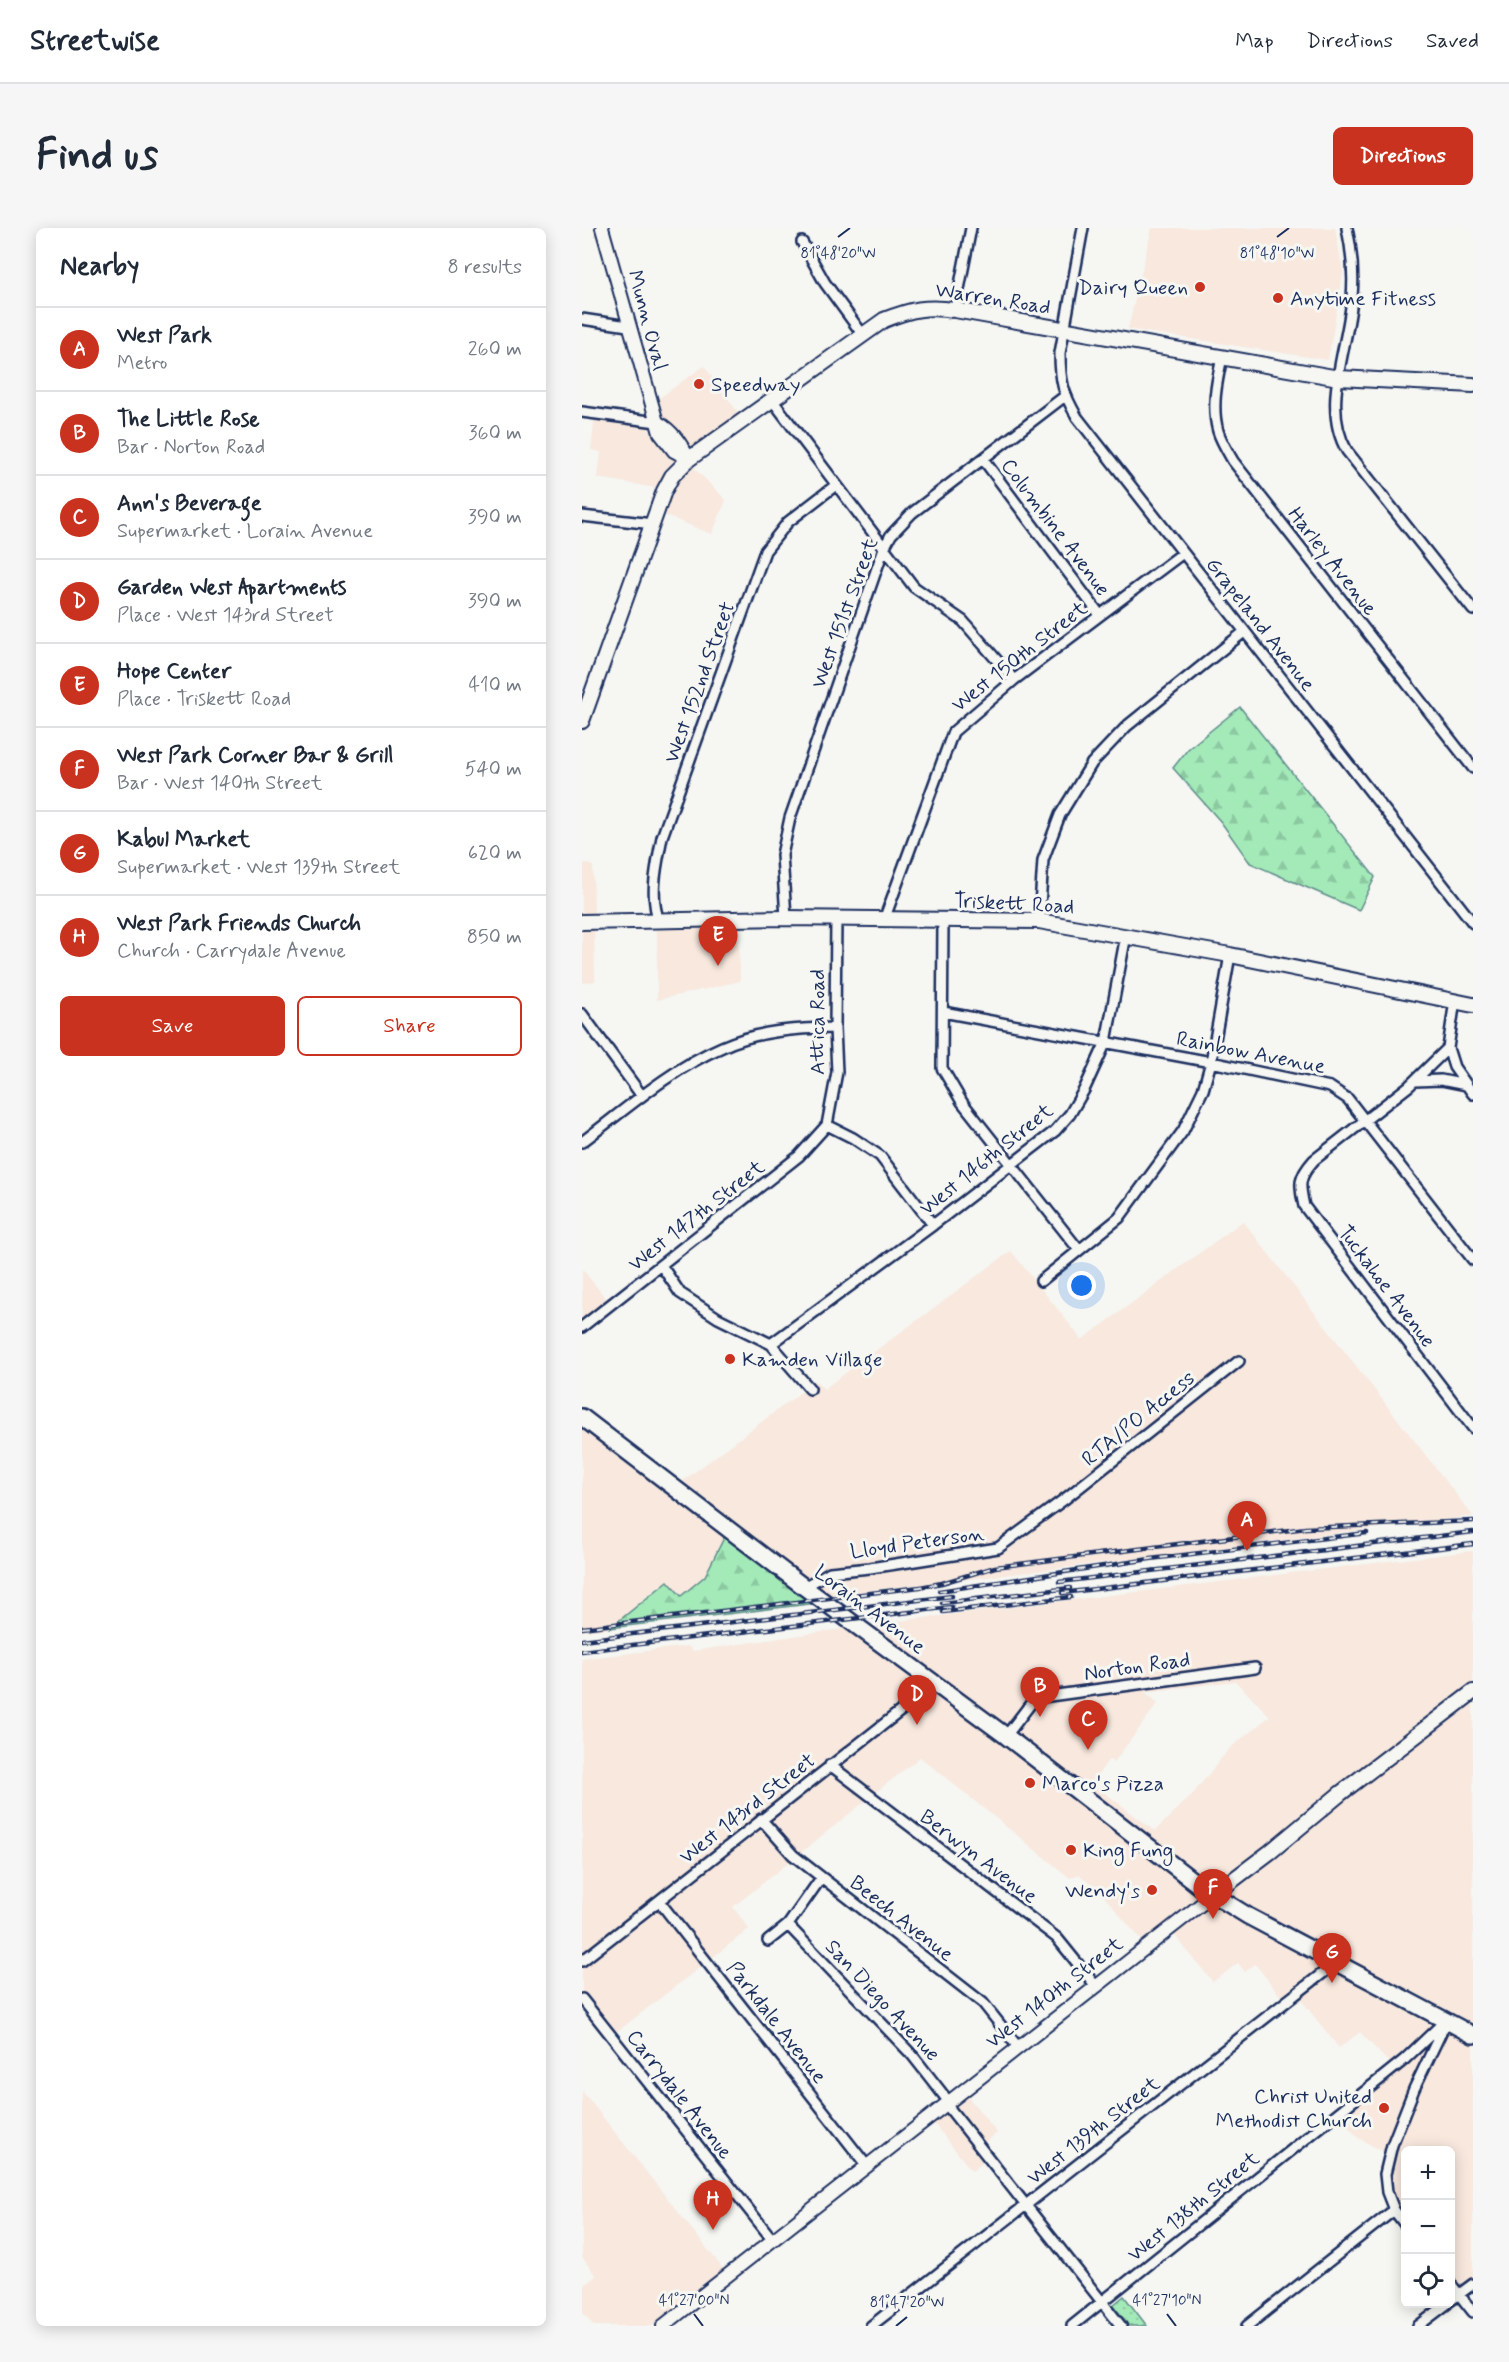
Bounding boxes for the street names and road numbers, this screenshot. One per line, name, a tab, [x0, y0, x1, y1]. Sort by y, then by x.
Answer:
street label: Munn Oval	[620, 267, 674, 374]
street label: Warren Road	[933, 276, 1052, 322]
street label: Columbine Avenue	[994, 453, 1116, 602]
street label: Harley Avenue	[1281, 501, 1384, 622]
street label: West 151st Street	[805, 534, 885, 692]
street label: Grapeland Avenue	[1199, 552, 1321, 697]
street label: West 150th Street	[946, 594, 1094, 719]
street label: West 152nd Street	[658, 598, 742, 767]
street label: Triskett Road	[953, 887, 1075, 921]
street label: Attica Road	[804, 969, 832, 1075]
street label: Rainbow Avenue	[1174, 1025, 1328, 1081]
street label: West 146th Street	[914, 1097, 1060, 1222]
street label: West 147th Street	[623, 1153, 771, 1278]
street label: Tuckahoe Avenue	[1331, 1220, 1441, 1354]
street label: RTA/PO Access	[1076, 1364, 1201, 1473]
street label: Lloyd Peterson	[848, 1520, 986, 1566]
street label: Lorain Avenue	[808, 1559, 931, 1661]
street label: Norton Road	[1082, 1646, 1192, 1688]
street label: West 143rd Street	[674, 1747, 821, 1871]
street label: Berwyn Avenue	[914, 1803, 1043, 1910]
street label: Beech Avenue	[843, 1869, 959, 1968]
street label: West 140th Street	[980, 1930, 1130, 2055]
street label: San Diego Avenue	[818, 1934, 946, 2068]
street label: Parkdale Avenue	[720, 1956, 833, 2090]
street label: Carrydale Avenue	[620, 2024, 739, 2165]
street label: West 139th Street	[1021, 2070, 1166, 2192]
street label: West 138th Street	[1122, 2145, 1266, 2269]

